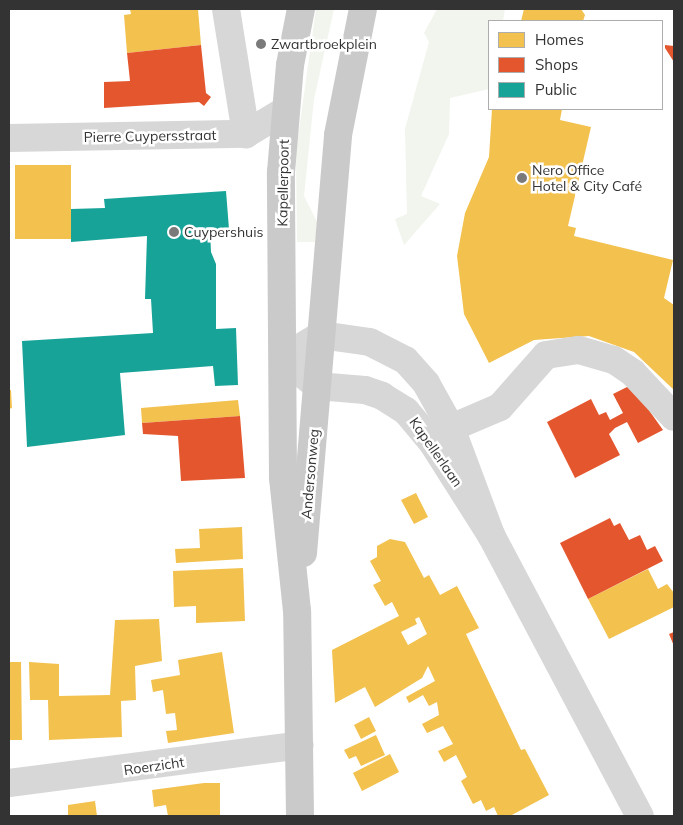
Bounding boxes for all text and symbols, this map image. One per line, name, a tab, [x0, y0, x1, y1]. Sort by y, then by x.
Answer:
legend	[488, 20, 663, 110]
text: Homes	[535, 30, 584, 49]
place label: Zwartbroekplein	[271, 36, 377, 52]
marker: Zwartbroekplein	[255, 38, 267, 50]
text: Shops	[535, 55, 578, 74]
text: Public	[535, 80, 577, 99]
street label: Pierre Cuypersstraat	[83, 126, 217, 146]
street label: Kapellerpoort	[274, 139, 292, 227]
place label: Nero Office Hotel & City Café	[532, 162, 642, 194]
marker: Nero Office Hotel & City Café	[516, 172, 528, 184]
place label: Cuypershuis	[184, 224, 263, 240]
marker: Cuypershuis	[168, 226, 180, 238]
street label: Kapellerlaan	[406, 414, 466, 490]
street label: Andersonweg	[298, 428, 322, 520]
street label: Roerzicht	[123, 753, 185, 779]

